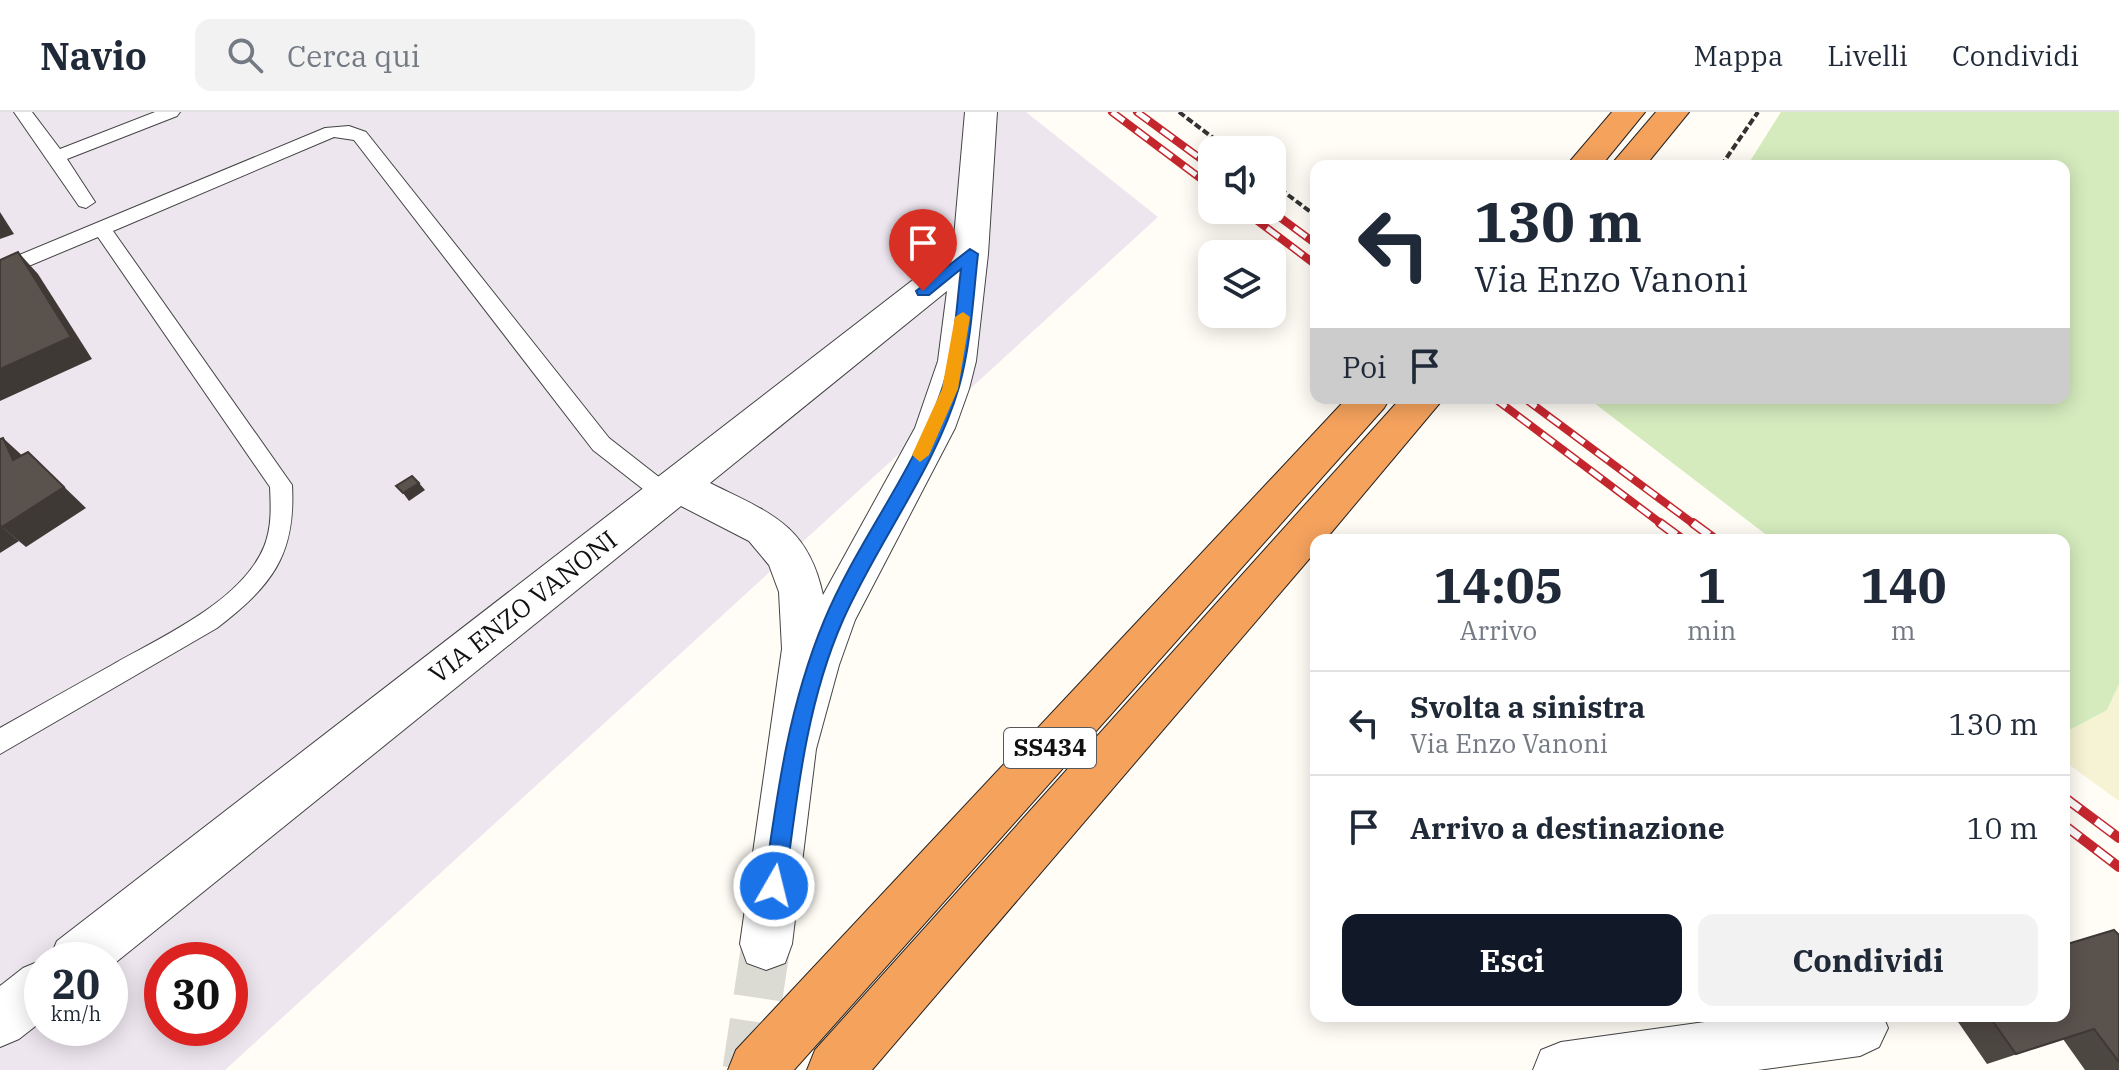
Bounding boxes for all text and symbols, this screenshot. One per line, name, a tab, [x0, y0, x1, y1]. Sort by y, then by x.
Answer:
search box	[195, 19, 755, 91]
text: Navio	[40, 31, 147, 80]
icon: search	[223, 33, 267, 77]
text: Cerca qui	[287, 36, 420, 75]
text: Mappa	[1694, 37, 1783, 74]
text: Livelli	[1827, 37, 1908, 74]
text: Condividi	[1952, 37, 2079, 74]
map controls	[1198, 136, 1286, 328]
button: sound	[1198, 136, 1286, 224]
text: 130 m	[1474, 185, 1642, 257]
icon: left	[1342, 192, 1446, 296]
pin	[889, 209, 957, 291]
icon: arrive	[901, 221, 945, 265]
button: layers	[1198, 240, 1286, 328]
text: Via Enzo Vanoni	[1474, 255, 1748, 302]
icon: arrive	[1403, 344, 1447, 388]
text: Poi	[1342, 347, 1387, 386]
street label: VIA ENZO VANONI	[421, 522, 623, 690]
text: 14:05	[1434, 554, 1563, 616]
text: 1	[1697, 554, 1726, 616]
text: 140	[1860, 554, 1946, 616]
text: Arrivo	[1460, 613, 1537, 647]
text: min	[1687, 613, 1736, 647]
text: m	[1891, 613, 1916, 647]
text: Svolta a sinistra	[1410, 687, 1645, 726]
icon: left	[1342, 701, 1386, 745]
text: 130 m	[1948, 704, 2038, 743]
text: Via Enzo Vanoni	[1410, 726, 1608, 760]
road number: SS434	[1004, 728, 1096, 768]
icon: arrive	[1342, 805, 1386, 849]
text: Arrivo a destinazione	[1410, 808, 1725, 847]
text: 10 m	[1966, 808, 2038, 847]
position arrow	[732, 844, 816, 928]
button: Esci	[1342, 914, 1682, 1006]
button: Condividi	[1698, 914, 2038, 1006]
speed limit sign: 30	[144, 942, 248, 1046]
text: 20	[52, 958, 100, 1010]
text: km/h	[51, 1000, 101, 1027]

